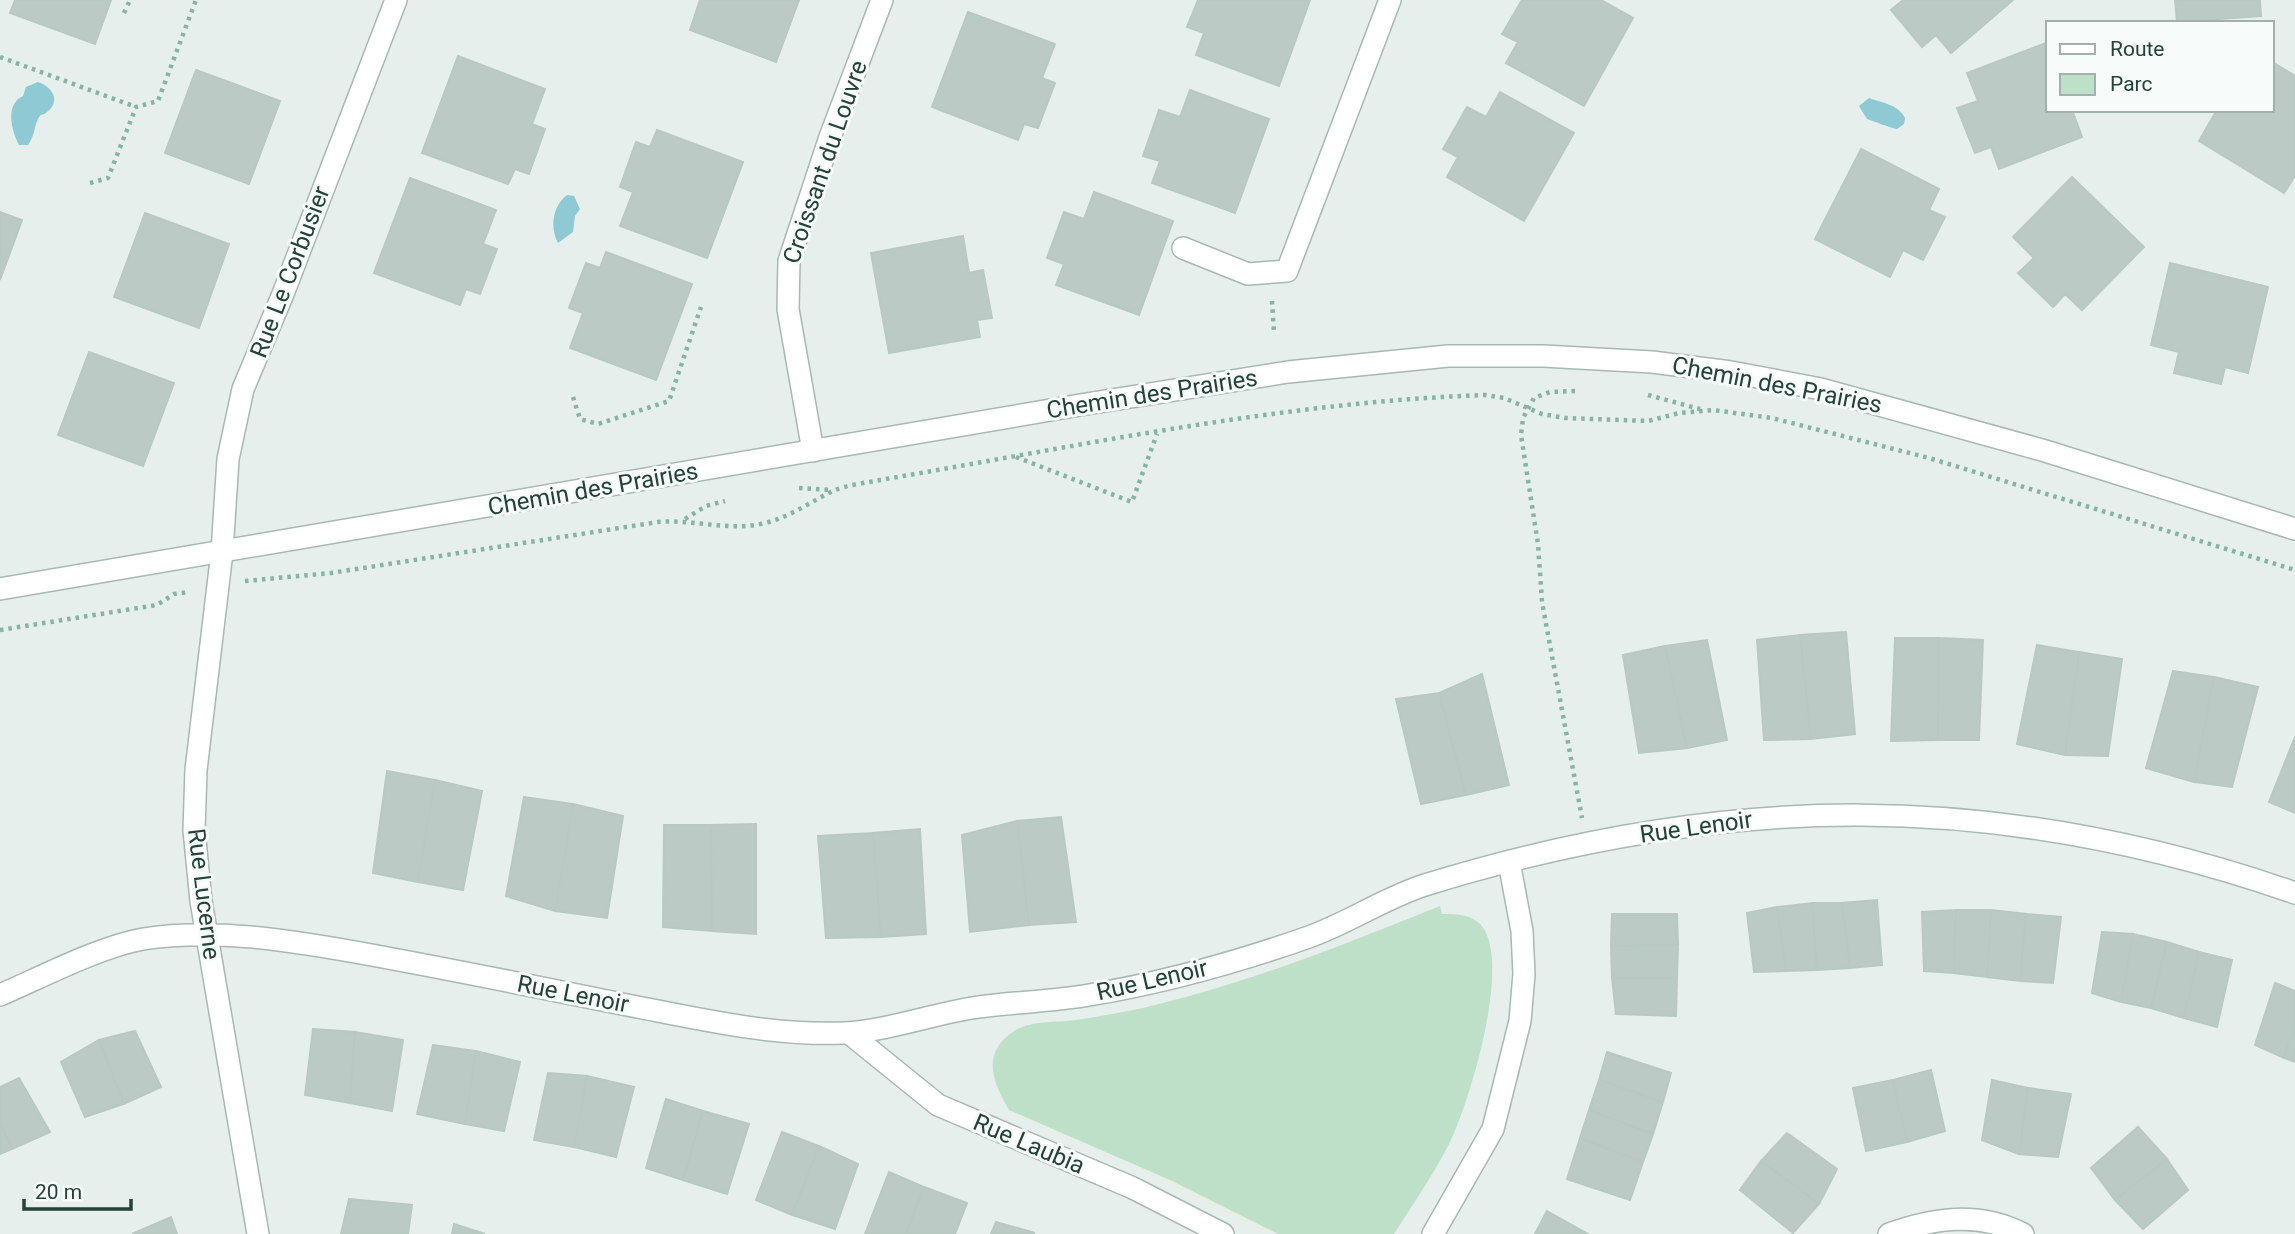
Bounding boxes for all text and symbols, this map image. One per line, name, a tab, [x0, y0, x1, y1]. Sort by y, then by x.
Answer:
legend	[2046, 21, 2274, 112]
text: Route	[2110, 37, 2165, 61]
street label: Croissant du Louvre	[777, 57, 873, 267]
text: Parc	[2110, 72, 2152, 96]
street label: Rue Le Corbusier	[244, 182, 336, 362]
street label: Chemin des Prairies	[1670, 351, 1884, 419]
street label: Chemin des Prairies	[1045, 364, 1259, 424]
street label: Chemin des Prairies	[486, 457, 700, 521]
street label: Rue Lenoir	[1638, 805, 1754, 849]
street label: Rue Lucerne	[182, 827, 226, 961]
street label: Rue Lenoir	[1094, 954, 1210, 1006]
street label: Rue Lenoir	[515, 969, 631, 1019]
street label: Rue Laubia	[969, 1108, 1089, 1180]
scale bar	[24, 1168, 131, 1212]
text: 20 m	[35, 1180, 82, 1204]

